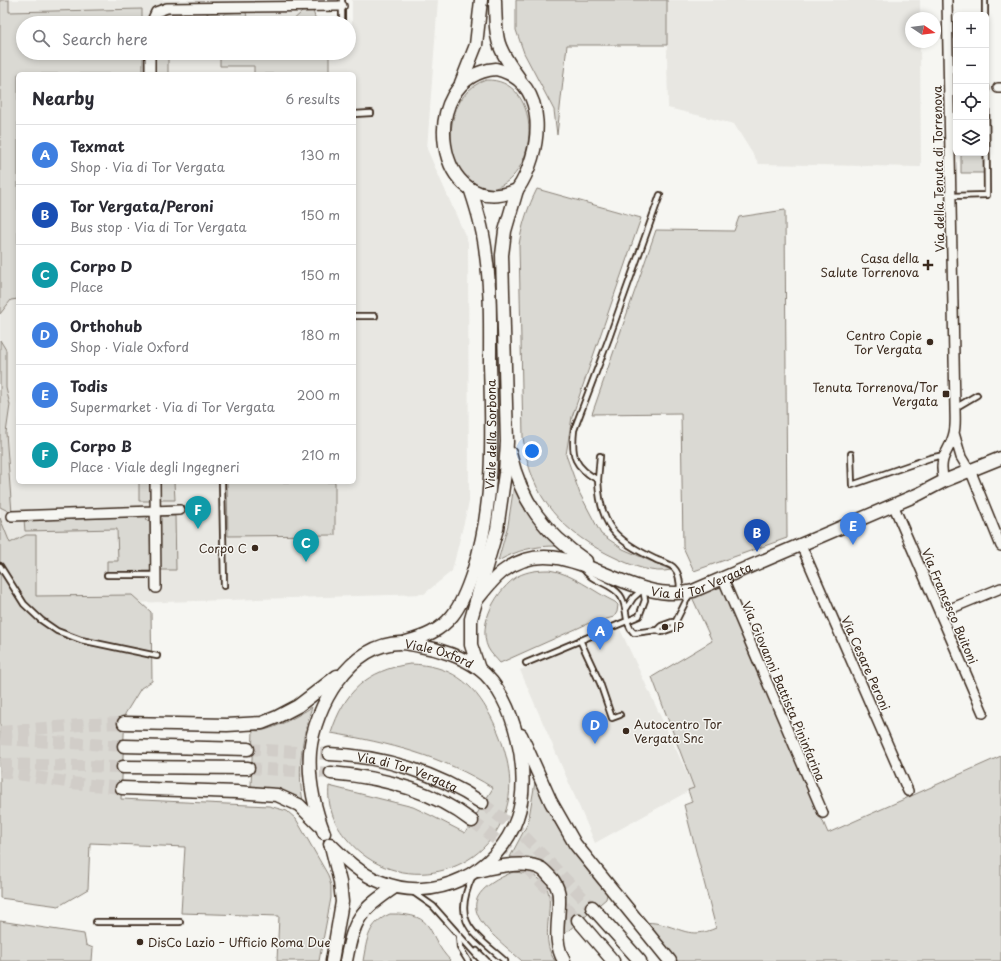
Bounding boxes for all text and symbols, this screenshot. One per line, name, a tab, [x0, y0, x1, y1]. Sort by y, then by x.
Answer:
north arrow	[905, 12, 941, 48]
map controls	[953, 12, 989, 156]
button: +	[953, 12, 989, 48]
search box	[16, 16, 356, 60]
icon: search	[30, 27, 52, 49]
text: Search here	[62, 27, 148, 50]
button: −	[953, 48, 989, 84]
button: locate	[953, 84, 989, 120]
text: Nearby	[32, 85, 94, 111]
street label: Via della Tenuta di Torrenova	[928, 85, 948, 253]
text: 6 results	[285, 89, 340, 108]
button: layers	[953, 120, 989, 156]
text: Texmat	[70, 134, 125, 157]
text: A	[40, 145, 50, 164]
text: 130 m	[301, 145, 340, 164]
text: Shop · Via di Tor Vergata	[70, 157, 225, 176]
text: Tor Vergata/Peroni	[70, 194, 214, 217]
text: B	[41, 205, 49, 224]
text: 150 m	[301, 205, 340, 224]
text: Bus stop · Via di Tor Vergata	[70, 217, 247, 236]
place label: Casa della Salute Torrenova	[821, 249, 920, 281]
text: Corpo D	[70, 254, 132, 277]
marker: Casa della Salute Torrenova	[922, 259, 934, 271]
text: C	[40, 265, 50, 284]
text: 150 m	[301, 265, 340, 284]
text: Place	[70, 277, 103, 296]
text: Orthohub	[70, 314, 142, 337]
text: D	[40, 325, 50, 344]
text: 180 m	[301, 325, 340, 344]
place label: Centro Copie Tor Vergata	[846, 326, 922, 358]
text: Shop · Viale Oxford	[70, 337, 189, 356]
marker: Centro Copie Tor Vergata	[925, 337, 935, 347]
text: Todis	[70, 374, 108, 397]
place label: Tenuta Torrenova/Tor Vergata	[812, 378, 938, 410]
street label: Viale della Sorbona	[480, 379, 500, 490]
text: E	[41, 385, 49, 404]
text: 200 m	[297, 385, 340, 404]
marker: Tenuta Torrenova/Tor Vergata	[941, 389, 951, 399]
text: Supermarket · Via di Tor Vergata	[70, 397, 275, 416]
text: Corpo B	[70, 434, 132, 457]
your location	[522, 441, 542, 461]
text: F	[41, 445, 49, 464]
text: 210 m	[301, 445, 340, 464]
text: Place · Viale degli Ingegneri	[70, 457, 240, 476]
pin: F	[185, 496, 211, 529]
pin: E	[840, 512, 866, 545]
pin: B	[744, 519, 770, 552]
pin: C	[293, 529, 319, 562]
place label: Corpo C	[199, 539, 247, 557]
marker: Corpo C	[250, 543, 260, 553]
street label: Via Francesco Buitoni	[917, 545, 983, 667]
street label: Via di Tor Vergata	[649, 558, 755, 602]
street label: Via Giovanni Battista Pininfarina	[738, 598, 830, 784]
street label: Via Cesare Peroni	[837, 613, 895, 713]
pin: A	[587, 617, 613, 650]
place label: IP	[673, 618, 684, 636]
marker: IP	[660, 622, 670, 632]
street label: Viale Oxford	[403, 634, 477, 672]
pin: D	[582, 711, 608, 744]
place label: Autocentro Tor Vergata Snc	[634, 715, 722, 747]
marker: Autocentro Tor Vergata Snc	[621, 726, 631, 736]
street label: Via di Tor Vergata	[356, 747, 462, 796]
place label: DisCo Lazio – Ufficio Roma Due	[148, 933, 330, 951]
marker: DisCo Lazio – Ufficio Roma Due	[135, 937, 145, 947]

